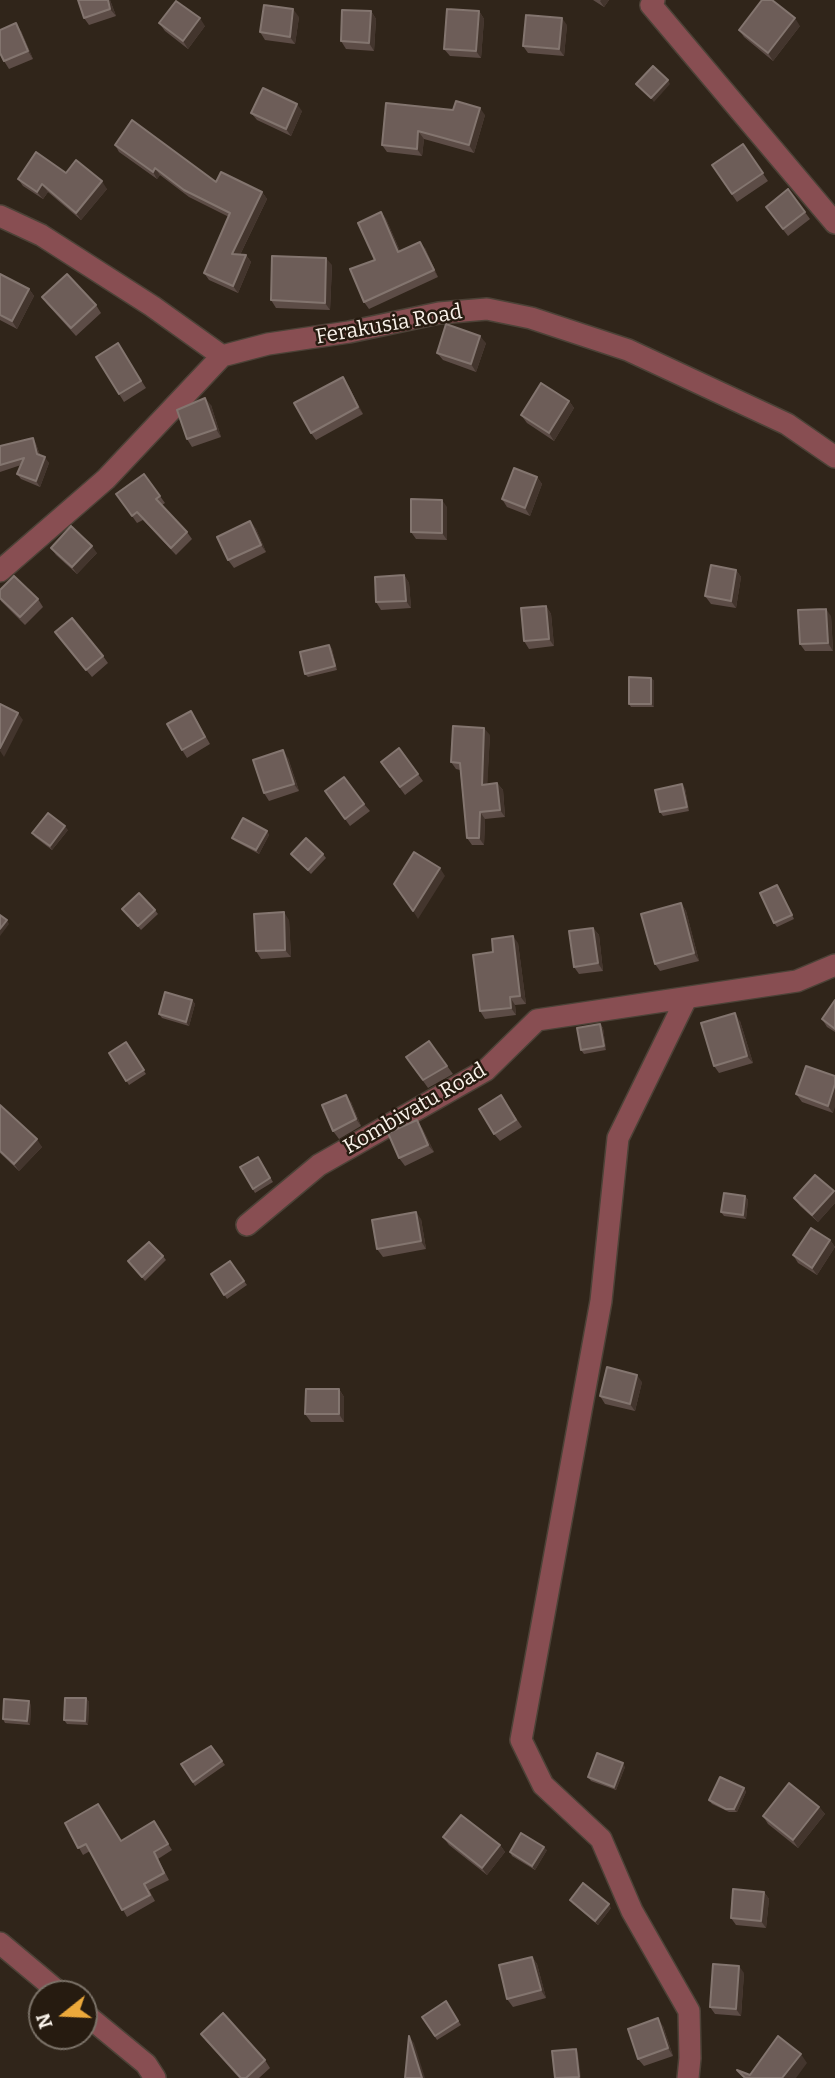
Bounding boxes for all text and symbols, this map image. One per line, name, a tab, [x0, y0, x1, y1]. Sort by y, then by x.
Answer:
street label: Ferakusia Road	[314, 300, 464, 350]
street label: Kombivatu Road	[339, 1058, 491, 1160]
north arrow	[28, 1980, 98, 2050]
text: N	[31, 2011, 58, 2032]

